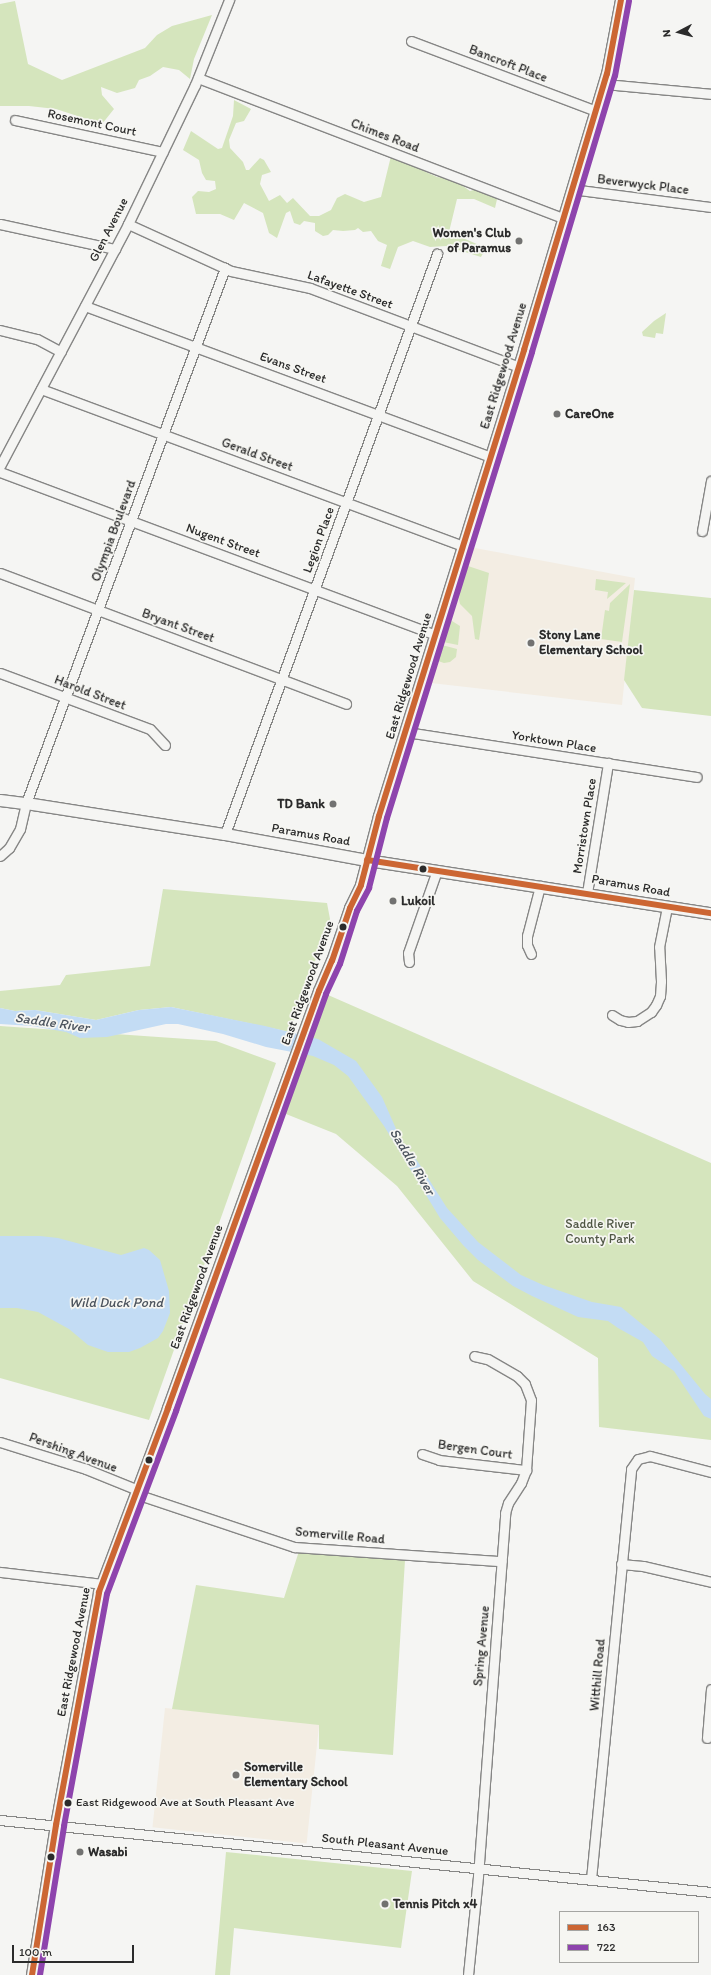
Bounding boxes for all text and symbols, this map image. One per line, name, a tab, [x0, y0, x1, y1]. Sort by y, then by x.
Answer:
north arrow	[659, 12, 699, 52]
text: N	[660, 29, 673, 38]
street label: Bancroft Place	[467, 42, 549, 86]
street label: Rosemont Court	[46, 106, 138, 140]
street label: Chimes Road	[349, 116, 421, 156]
street label: Beverwyck Place	[596, 172, 690, 198]
street label: Glen Avenue	[86, 196, 132, 264]
place label: Women's Club of Paramus	[432, 226, 511, 257]
marker: Women's Club of Paramus	[514, 236, 524, 246]
street label: Lafayette Street	[305, 267, 395, 313]
street label: East Ridgewood Avenue	[477, 301, 531, 431]
street label: Evans Street	[258, 349, 328, 387]
place label: CareOne	[565, 406, 614, 422]
marker: CareOne	[552, 409, 562, 419]
street label: Gerald Street	[219, 435, 295, 475]
street label: Olympia Boulevard	[88, 478, 140, 584]
street label: Legion Place	[300, 505, 338, 575]
street label: Nugent Street	[184, 520, 262, 562]
street label: Bryant Street	[140, 606, 216, 646]
street label: East Ridgewood Avenue	[382, 611, 436, 741]
place label: Stony Lane Elementary School	[539, 628, 643, 659]
marker: Stony Lane Elementary School	[526, 638, 536, 648]
street label: Harold Street	[52, 672, 128, 714]
street label: Yorktown Place	[511, 728, 597, 756]
street label: Morristown Place	[570, 777, 600, 875]
place label: TD Bank	[277, 796, 325, 812]
marker: TD Bank	[328, 799, 338, 809]
street label: Paramus Road	[270, 820, 352, 850]
unlabelled marker	[418, 864, 428, 874]
street label: Paramus Road	[590, 871, 672, 901]
place label: Lukoil	[401, 893, 435, 909]
marker: Lukoil	[388, 896, 398, 906]
street label: East Ridgewood Avenue	[278, 919, 338, 1047]
unlabelled marker	[338, 922, 348, 932]
water label: Saddle River	[14, 1009, 90, 1037]
water label: Saddle River	[386, 1126, 438, 1198]
park label: Saddle River County Park	[565, 1217, 635, 1248]
street label: East Ridgewood Avenue	[167, 1223, 227, 1351]
water label: Wild Duck Pond	[69, 1295, 163, 1311]
street label: Pershing Avenue	[27, 1430, 119, 1476]
street label: Bergen Court	[437, 1437, 513, 1463]
unlabelled marker	[144, 1455, 154, 1465]
street label: Somerville Road	[295, 1524, 385, 1548]
street label: East Ridgewood Avenue	[54, 1586, 94, 1718]
street label: Spring Avenue	[471, 1605, 493, 1687]
street label: Witthill Road	[587, 1638, 609, 1712]
place label: Somerville Elementary School	[244, 1760, 348, 1791]
marker: Somerville Elementary School	[231, 1770, 241, 1780]
place label: East Ridgewood Ave at South Pleasant Ave	[76, 1796, 294, 1810]
marker: East Ridgewood Ave at South Pleasant Ave	[63, 1798, 73, 1808]
street label: South Pleasant Avenue	[321, 1831, 449, 1859]
place label: Wasabi	[88, 1844, 128, 1860]
marker: Wasabi	[75, 1847, 85, 1857]
unlabelled marker	[46, 1852, 56, 1862]
place label: Tennis Pitch x4	[393, 1896, 477, 1912]
marker: Tennis Pitch x4	[380, 1899, 390, 1909]
legend	[559, 1911, 699, 1963]
text: 163	[597, 1920, 615, 1934]
scale bar	[14, 1937, 136, 1963]
text: 722	[597, 1940, 616, 1954]
text: 100 m	[19, 1945, 52, 1959]

